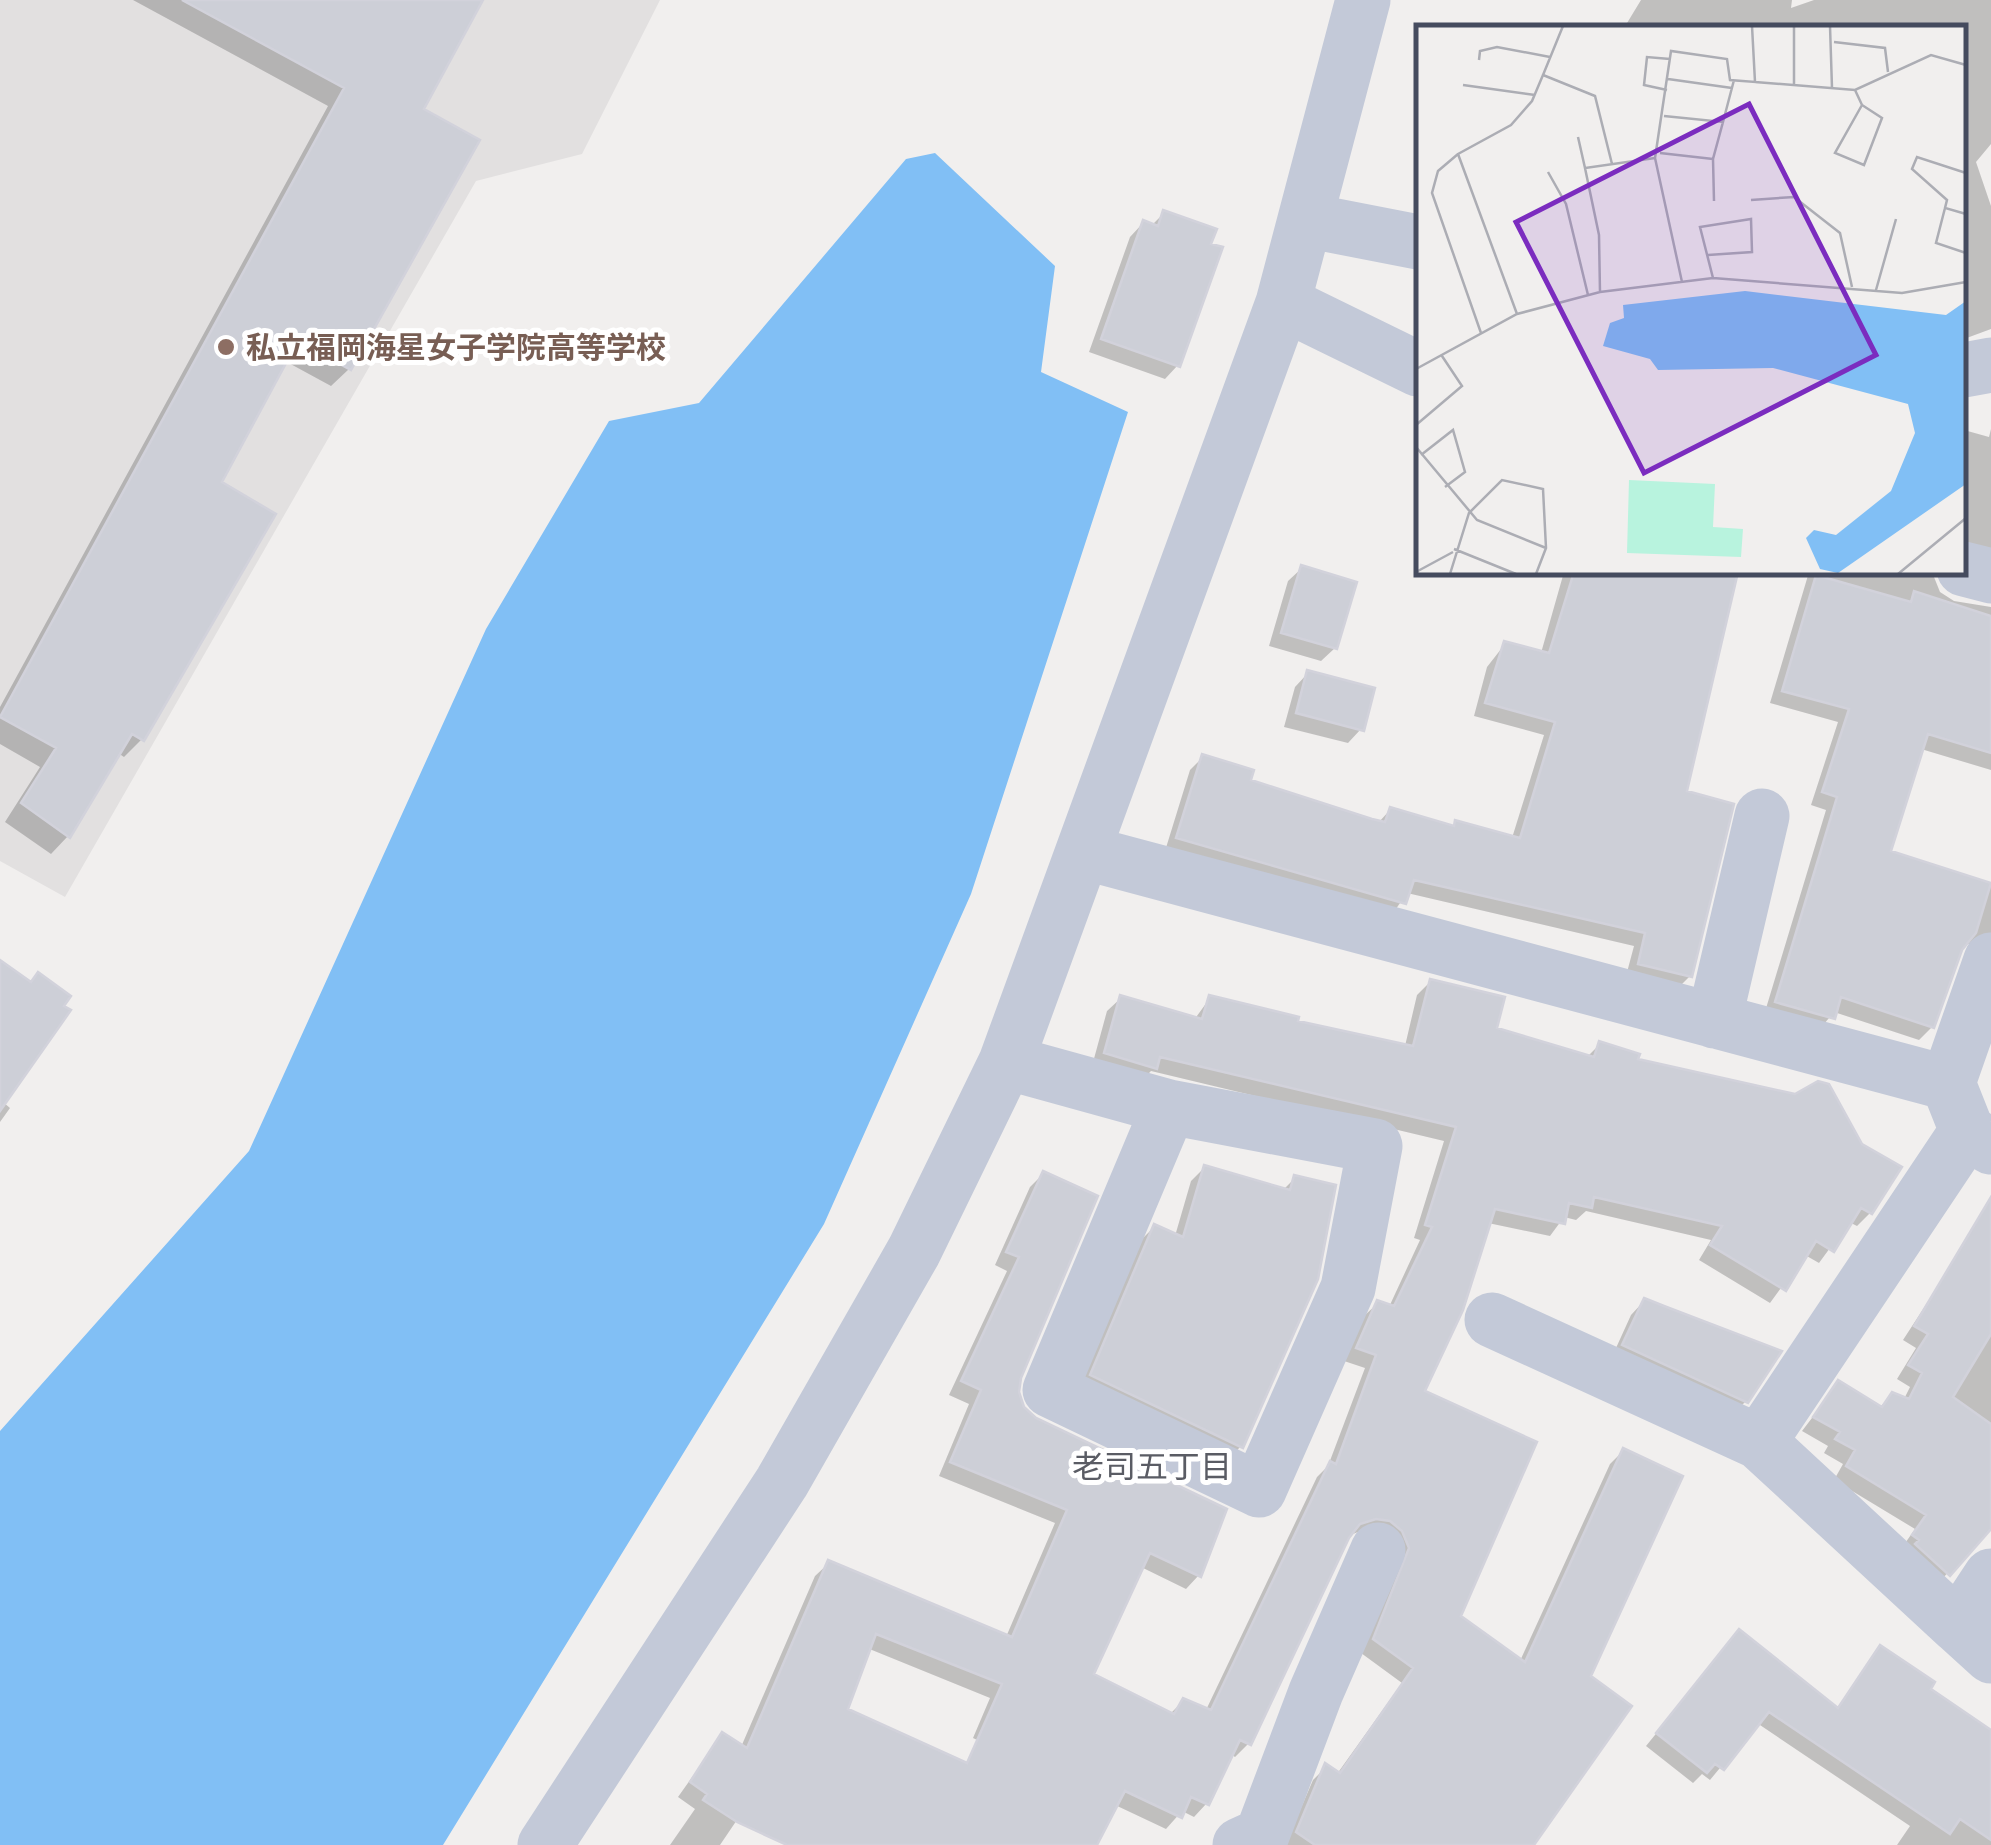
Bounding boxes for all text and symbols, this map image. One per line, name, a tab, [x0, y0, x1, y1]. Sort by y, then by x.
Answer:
inset map	[1416, 25, 1966, 575]
place label: 私立福岡海星女子学院高等学校	[246, 324, 666, 370]
marker: 私立福岡海星女子学院高等学校	[215, 336, 237, 358]
district label: 老司五丁目	[1072, 1442, 1232, 1490]

